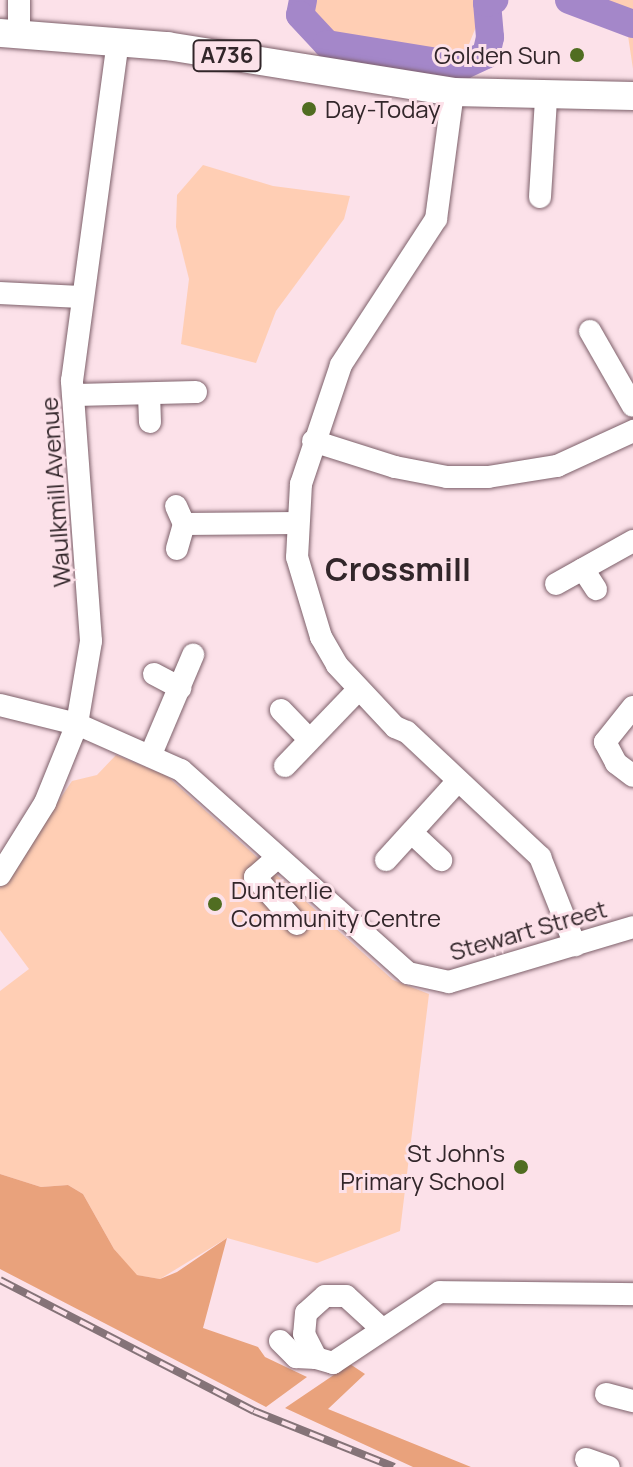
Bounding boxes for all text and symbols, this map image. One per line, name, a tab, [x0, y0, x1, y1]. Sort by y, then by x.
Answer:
road number: A736	[191, 38, 263, 74]
place label: Golden Sun	[434, 41, 561, 69]
marker: Golden Sun	[568, 46, 586, 64]
place label: Day-Today	[325, 95, 441, 123]
marker: Day-Today	[300, 100, 318, 118]
street label: Waulkmill Avenue	[34, 396, 76, 588]
district label: Crossmill	[325, 550, 471, 588]
place label: Dunterlie Community Centre	[231, 876, 441, 932]
street label: Stewart Street	[446, 894, 610, 966]
marker: Dunterlie Community Centre	[206, 895, 224, 913]
place label: St John's Primary School	[340, 1139, 505, 1195]
marker: St John's Primary School	[512, 1158, 530, 1176]

